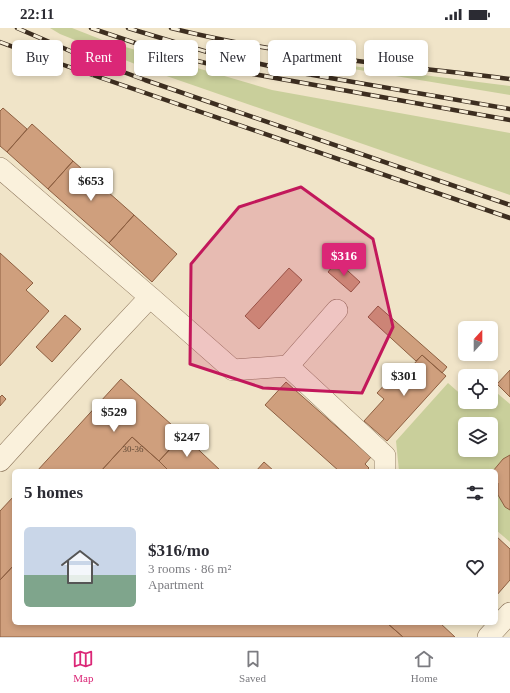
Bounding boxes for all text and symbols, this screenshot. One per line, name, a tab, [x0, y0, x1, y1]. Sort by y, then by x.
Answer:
text: 22:11	[20, 6, 54, 22]
chip: Buy	[12, 40, 63, 76]
chip: Rent	[71, 40, 126, 76]
chip: Filters	[134, 40, 198, 76]
chip: New	[206, 40, 260, 76]
chip: Apartment	[268, 40, 356, 76]
chip: House	[364, 40, 428, 76]
pin: $653	[67, 168, 115, 202]
text: $653	[78, 173, 104, 188]
pin: $316	[320, 243, 368, 277]
text: $316	[331, 248, 357, 263]
north arrow	[458, 321, 498, 361]
map controls	[458, 321, 498, 457]
pin: $301	[380, 363, 428, 397]
text: $301	[391, 368, 417, 383]
button: locate	[458, 369, 498, 409]
pin: $529	[90, 399, 138, 433]
text: $529	[101, 404, 127, 419]
button: layers	[458, 417, 498, 457]
pin: $247	[163, 424, 211, 458]
text: $247	[174, 429, 200, 444]
house number: 30-36	[123, 444, 144, 454]
icon: filters	[464, 482, 486, 504]
text: 5 homes	[24, 483, 83, 502]
text: $316/mo	[148, 541, 209, 560]
icon: home	[56, 543, 104, 591]
icon: heart	[464, 556, 486, 578]
text: 3 rooms · 86 m²	[148, 561, 231, 576]
text: Apartment	[148, 577, 204, 592]
tab: Map	[72, 648, 94, 684]
tab: Saved	[239, 648, 266, 684]
tab: Home	[411, 648, 438, 684]

